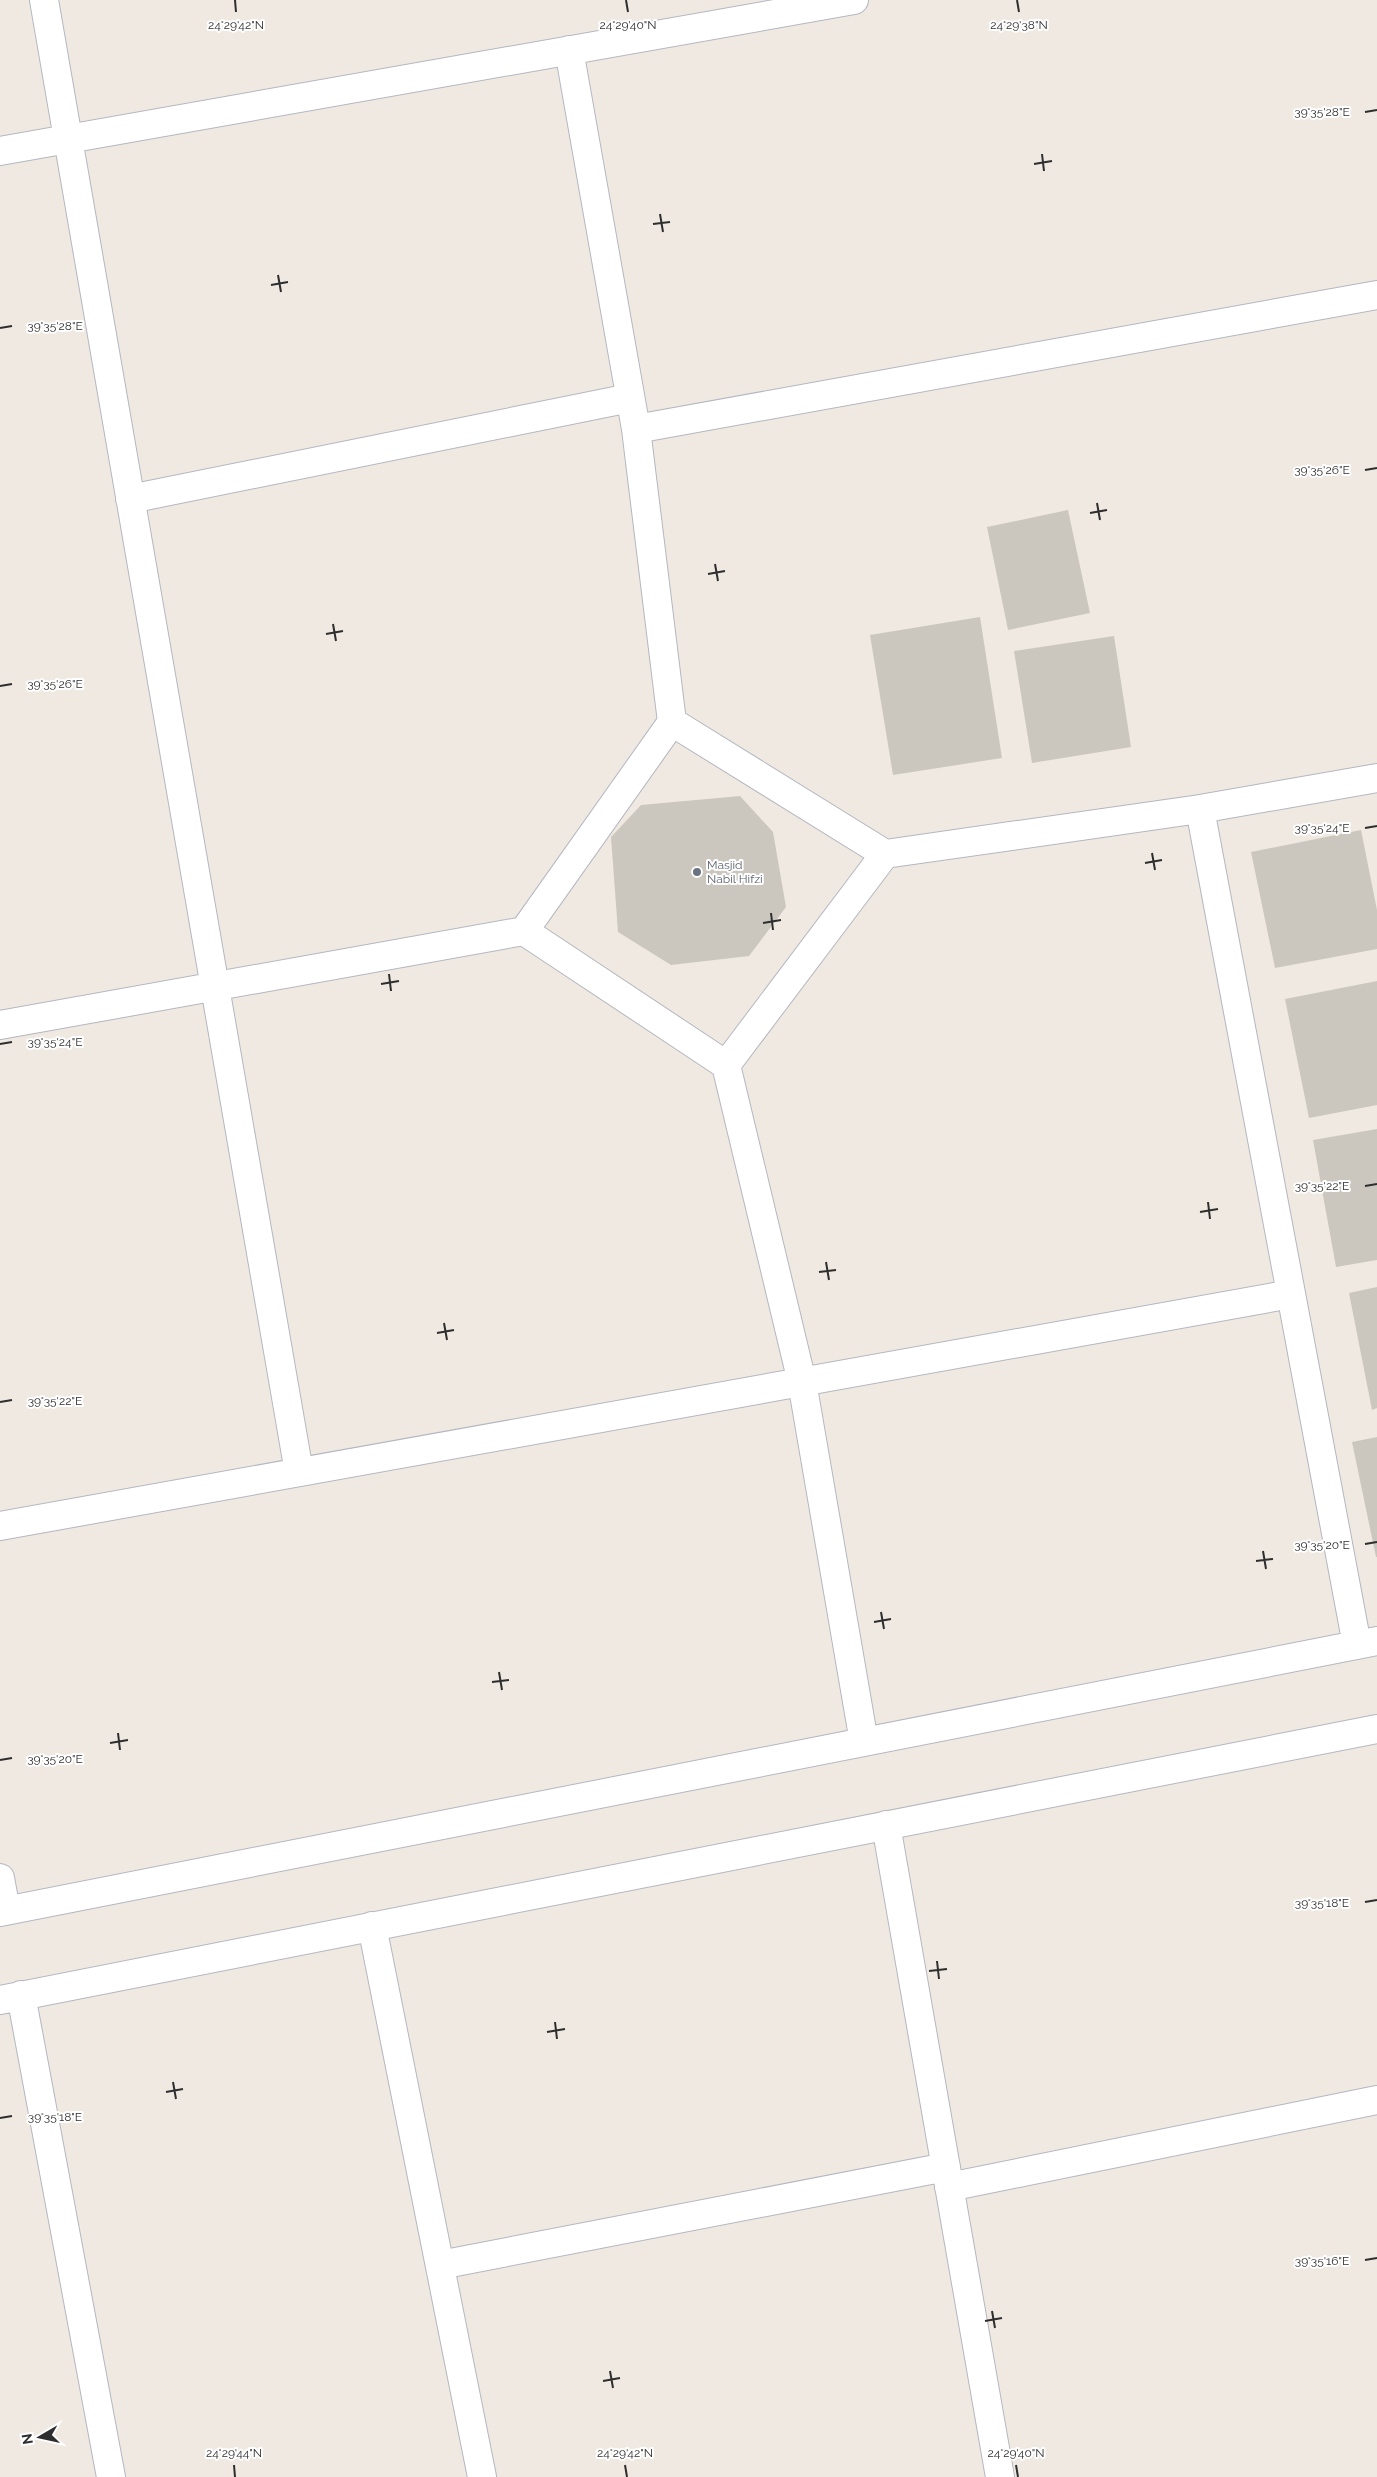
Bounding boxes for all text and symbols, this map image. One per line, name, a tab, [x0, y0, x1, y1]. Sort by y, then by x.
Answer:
text: 24°29'42"N	[208, 18, 264, 32]
text: 24°29'40"N	[600, 18, 656, 32]
text: 24°29'38"N	[990, 18, 1048, 32]
text: 39°35'28"E	[1294, 105, 1350, 119]
text: 39°35'28"E	[27, 319, 83, 333]
text: 39°35'26"E	[1294, 463, 1350, 477]
text: 39°35'26"E	[27, 677, 83, 691]
text: 39°35'24"E	[1295, 821, 1349, 835]
place label: Masjid Nabil Hifzi	[707, 858, 763, 886]
marker: Masjid Nabil Hifzi	[691, 866, 703, 878]
text: 39°35'24"E	[28, 1035, 82, 1049]
text: 39°35'22"E	[1295, 1179, 1349, 1193]
text: 39°35'22"E	[28, 1394, 82, 1408]
text: 39°35'20"E	[1294, 1538, 1350, 1552]
text: 39°35'20"E	[27, 1752, 83, 1766]
text: 39°35'18"E	[1295, 1896, 1349, 1910]
text: 39°35'18"E	[28, 2110, 82, 2124]
text: 39°35'16"E	[1295, 2254, 1349, 2268]
north arrow	[15, 2412, 65, 2462]
text: N	[18, 2433, 36, 2446]
text: 24°29'44"N	[206, 2446, 262, 2460]
text: 24°29'42"N	[597, 2446, 653, 2460]
text: 24°29'40"N	[988, 2446, 1044, 2460]

